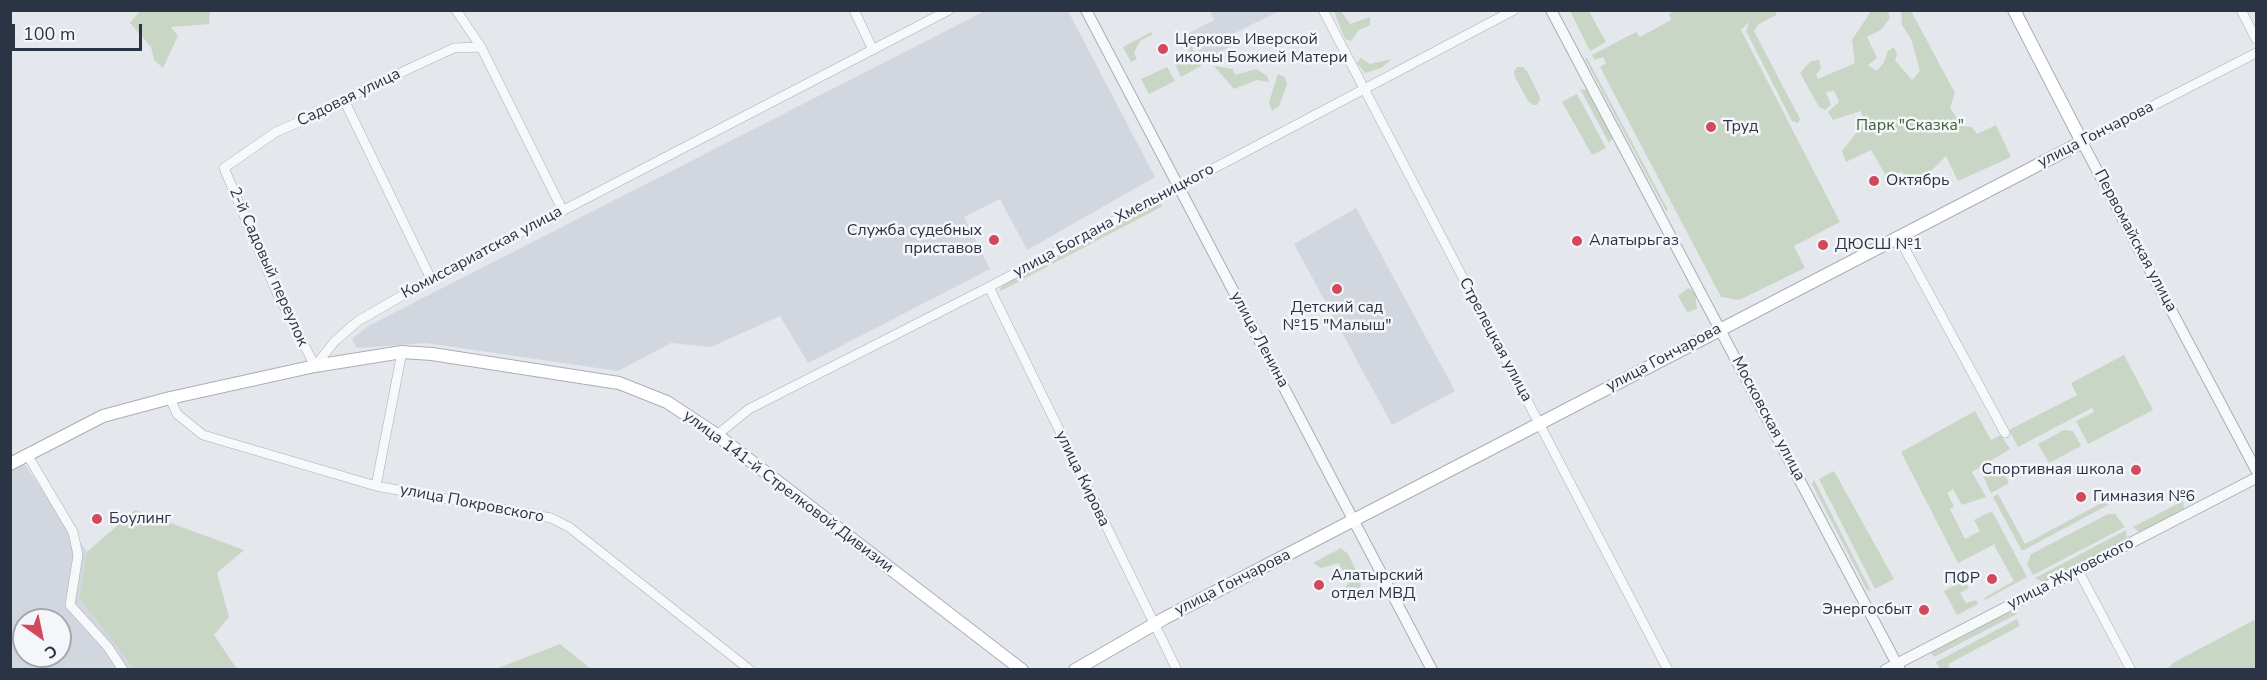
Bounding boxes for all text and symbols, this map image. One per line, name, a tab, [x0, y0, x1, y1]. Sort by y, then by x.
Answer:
scale bar	[15, 12, 146, 50]
text: 100 m	[23, 22, 75, 46]
place label: Церковь Иверской иконы Божией Матери	[1175, 30, 1348, 68]
marker: Церковь Иверской иконы Божией Матери	[1156, 42, 1170, 56]
street label: Садовая улица	[294, 65, 404, 131]
street label: улица Гончарова	[2035, 98, 2157, 172]
park label: Парк "Сказка"	[1856, 116, 1964, 136]
place label: Труд	[1723, 117, 1758, 137]
marker: Труд	[1704, 120, 1718, 134]
street label: улица Богдана Хмельницкого	[1010, 160, 1218, 282]
street label: Первомайская улица	[2089, 167, 2181, 315]
place label: Октябрь	[1886, 171, 1950, 191]
marker: Октябрь	[1867, 174, 1881, 188]
street label: 2-й Садовый переулок	[224, 184, 312, 350]
street label: Комиссариатская улица	[398, 202, 566, 304]
place label: Служба судебных приставов	[847, 221, 982, 259]
place label: Алатырьгаз	[1589, 231, 1679, 251]
marker: Служба судебных приставов	[987, 233, 1001, 247]
marker: Алатырьгаз	[1570, 234, 1584, 248]
place label: ДЮСШ №1	[1835, 235, 1922, 255]
marker: ДЮСШ №1	[1816, 238, 1830, 252]
street label: Стрелецкая улица	[1454, 275, 1536, 405]
marker: Детский сад №15 "Малыш"	[1330, 282, 1344, 296]
street label: улица Ленина	[1226, 289, 1292, 391]
place label: Детский сад №15 "Малыш"	[1282, 298, 1392, 336]
street label: улица Гончарова	[1603, 320, 1725, 396]
street label: Московская улица	[1727, 353, 1809, 485]
street label: улица 141-й Стрелковой Дивизии	[679, 407, 897, 577]
street label: улица Кирова	[1051, 428, 1113, 530]
place label: Спортивная школа	[1981, 460, 2124, 480]
marker: Спортивная школа	[2129, 463, 2143, 477]
street label: улица Покровского	[398, 481, 546, 527]
place label: Гимназия №6	[2093, 487, 2195, 507]
marker: Гимназия №6	[2074, 490, 2088, 504]
place label: Боулинг	[109, 509, 171, 529]
marker: Боулинг	[90, 512, 104, 526]
street label: улица Жуковского	[2004, 534, 2138, 614]
street label: улица Гончарова	[1172, 546, 1294, 620]
place label: Алатырский отдел МВД	[1331, 566, 1423, 604]
place label: ПФР	[1944, 569, 1980, 589]
marker: ПФР	[1985, 572, 1999, 586]
marker: Алатырский отдел МВД	[1312, 578, 1326, 592]
place label: Энергосбыт	[1822, 600, 1912, 620]
marker: Энергосбыт	[1917, 603, 1931, 617]
north arrow	[12, 608, 72, 668]
text: С	[40, 639, 61, 664]

